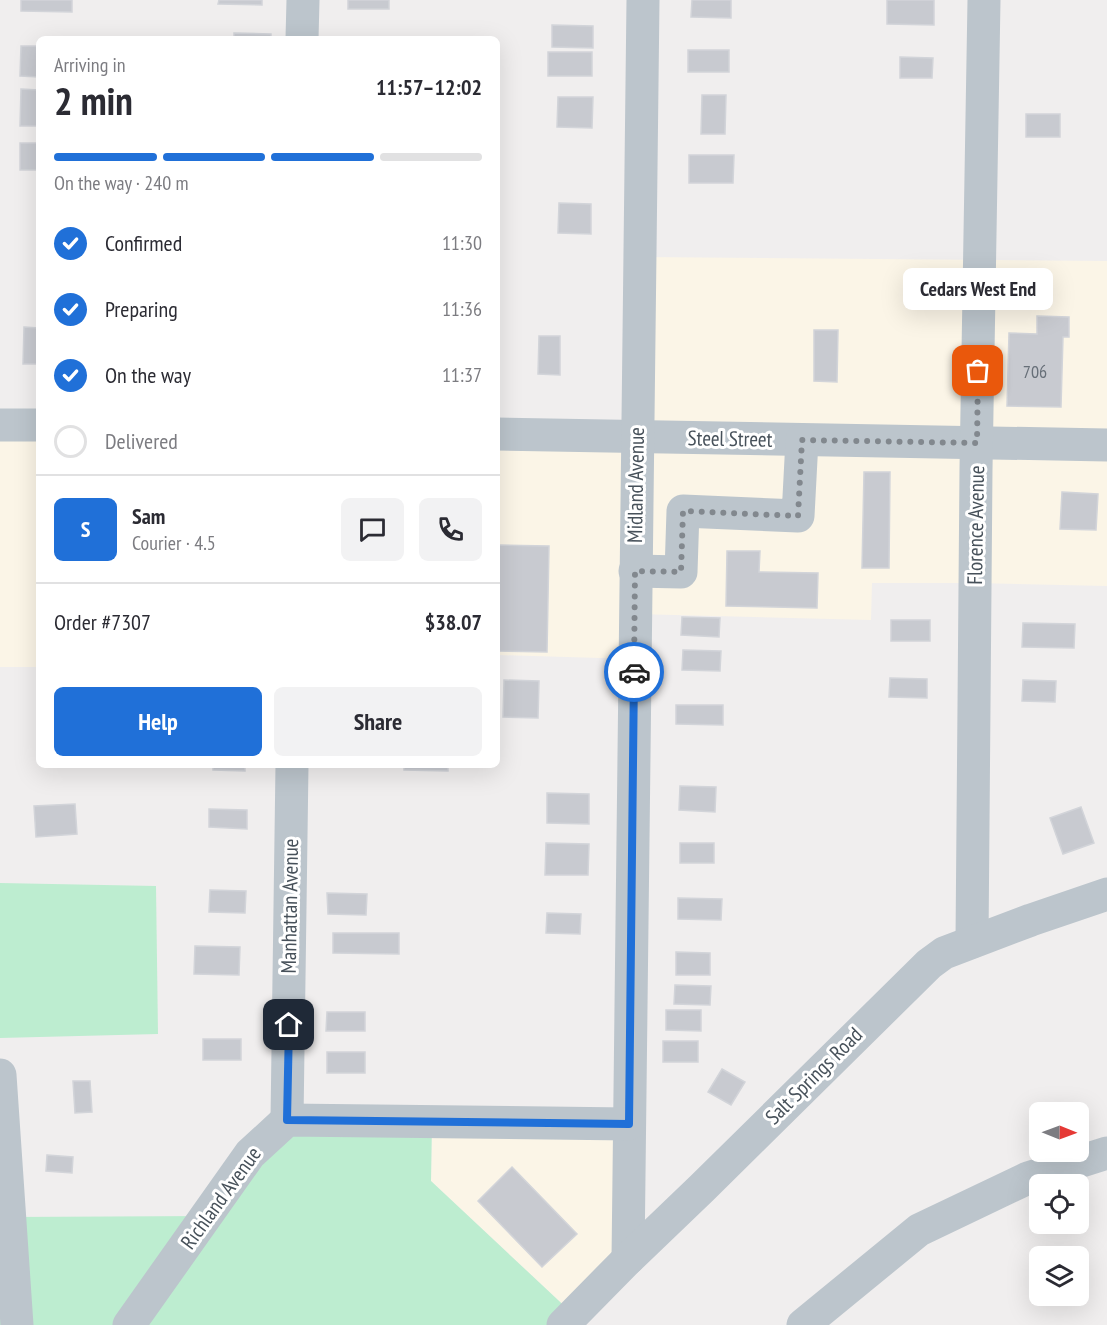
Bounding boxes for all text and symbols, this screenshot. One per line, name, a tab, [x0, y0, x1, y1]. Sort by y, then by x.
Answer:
text: Arriving in	[54, 52, 126, 78]
text: 11:57–12:02	[376, 73, 482, 101]
text: 2 min	[54, 75, 133, 126]
text: On the way · 240 m	[54, 170, 189, 196]
icon: check	[54, 227, 87, 260]
text: Confirmed	[105, 229, 182, 257]
text: 11:30	[442, 230, 482, 256]
callout: Cedars West End	[903, 269, 1053, 311]
text: Cedars West End	[920, 276, 1036, 302]
icon: check	[54, 293, 87, 326]
text: Preparing	[105, 295, 178, 323]
text: 11:36	[442, 296, 482, 322]
pin	[952, 345, 1003, 396]
icon: bag	[961, 354, 994, 387]
icon: check	[54, 359, 87, 392]
house number: 706	[1023, 360, 1047, 383]
text: On the way	[105, 361, 191, 389]
text: 11:37	[442, 362, 482, 388]
street label: Steel Street	[687, 424, 773, 453]
text: Delivered	[105, 427, 178, 455]
street label: Midland Avenue	[621, 427, 650, 543]
street label: Florence Avenue	[961, 465, 990, 585]
button: chat	[341, 498, 404, 561]
button: phone	[419, 498, 482, 561]
text: Sam	[132, 502, 165, 530]
text: S	[81, 515, 90, 543]
text: Courier · 4.5	[132, 530, 216, 556]
text: Order #7307	[54, 608, 151, 636]
text: $38.07	[425, 608, 482, 636]
courier	[604, 642, 664, 702]
icon: car	[618, 656, 651, 689]
button: Help	[54, 687, 262, 756]
button: Share	[274, 687, 482, 756]
street label: Manhattan Avenue	[275, 838, 304, 974]
pin	[263, 999, 314, 1050]
icon: home	[272, 1008, 305, 1041]
street label: Salt Springs Road	[759, 1021, 868, 1130]
north arrow	[1029, 1102, 1089, 1162]
map controls	[1029, 1102, 1089, 1306]
street label: Richland Avenue	[174, 1141, 267, 1254]
button: locate	[1029, 1174, 1089, 1234]
button: layers	[1029, 1246, 1089, 1306]

